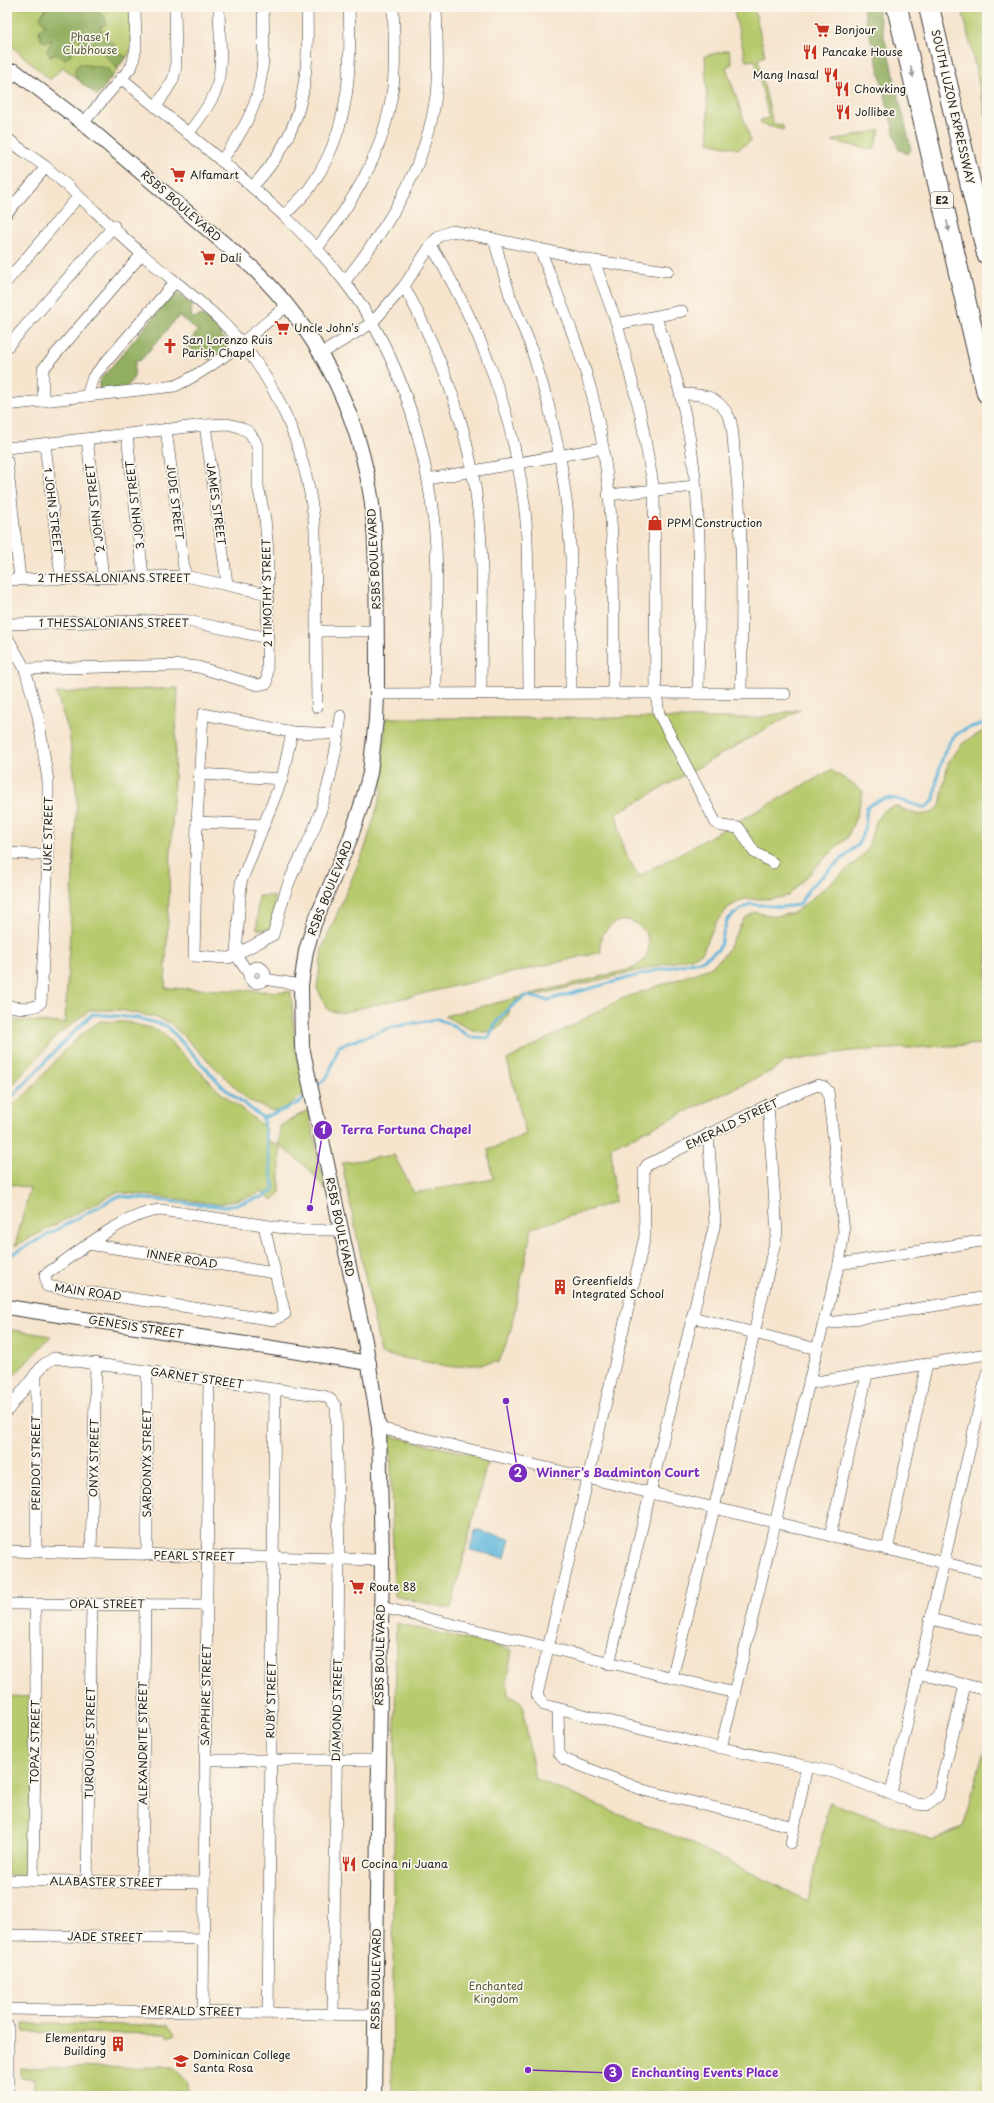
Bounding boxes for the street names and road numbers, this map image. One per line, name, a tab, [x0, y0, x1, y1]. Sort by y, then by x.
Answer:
street label: SOUTH LUZON EXPRESSWAY	[927, 28, 980, 186]
street label: RSBS BOULEVARD	[137, 166, 225, 245]
road number: E2	[931, 192, 953, 208]
street label: 3 JOHN STREET	[121, 459, 148, 550]
street label: 2 JOHN STREET	[81, 462, 108, 554]
street label: JAMES STREET	[202, 462, 231, 547]
street label: JUDE STREET	[162, 463, 189, 541]
street label: 1 JOHN STREET	[40, 467, 67, 556]
street label: RSBS BOULEVARD	[362, 508, 385, 610]
street label: 2 TIMOTHY STREET	[257, 538, 276, 648]
street label: 2 THESSALONIANS STREET	[38, 569, 191, 586]
street label: 1 THESSALONIANS STREET	[39, 614, 190, 631]
street label: LUKE STREET	[38, 796, 57, 871]
street label: RSBS BOULEVARD	[303, 838, 356, 938]
street label: EMERALD STREET	[682, 1093, 782, 1153]
street label: RSBS BOULEVARD	[322, 1175, 359, 1278]
street label: INNER ROAD	[145, 1245, 219, 1273]
street label: MAIN ROAD	[54, 1278, 123, 1305]
street label: GENESIS STREET	[87, 1311, 185, 1342]
street label: GARNET STREET	[149, 1363, 245, 1393]
street label: SARDONYX STREET	[138, 1408, 155, 1518]
street label: PERIDOT STREET	[27, 1415, 44, 1511]
street label: ONYX STREET	[84, 1418, 103, 1497]
street label: PEARL STREET	[153, 1546, 235, 1565]
street label: OPAL STREET	[69, 1595, 145, 1612]
street label: RSBS BOULEVARD	[370, 1604, 389, 1706]
street label: SAPPHIRE STREET	[196, 1643, 215, 1746]
street label: DIAMOND STREET	[327, 1658, 346, 1762]
street label: RUBY STREET	[261, 1661, 280, 1739]
street label: ALEXANDRITE STREET	[134, 1681, 151, 1805]
street label: TURQUOISE STREET	[80, 1686, 99, 1799]
street label: TOPAZ STREET	[25, 1699, 44, 1784]
street label: ALABASTER STREET	[49, 1872, 163, 1891]
street label: JADE STREET	[67, 1927, 143, 1946]
street label: RSBS BOULEVARD	[366, 1928, 385, 2030]
street label: EMERALD STREET	[140, 2001, 242, 2020]

